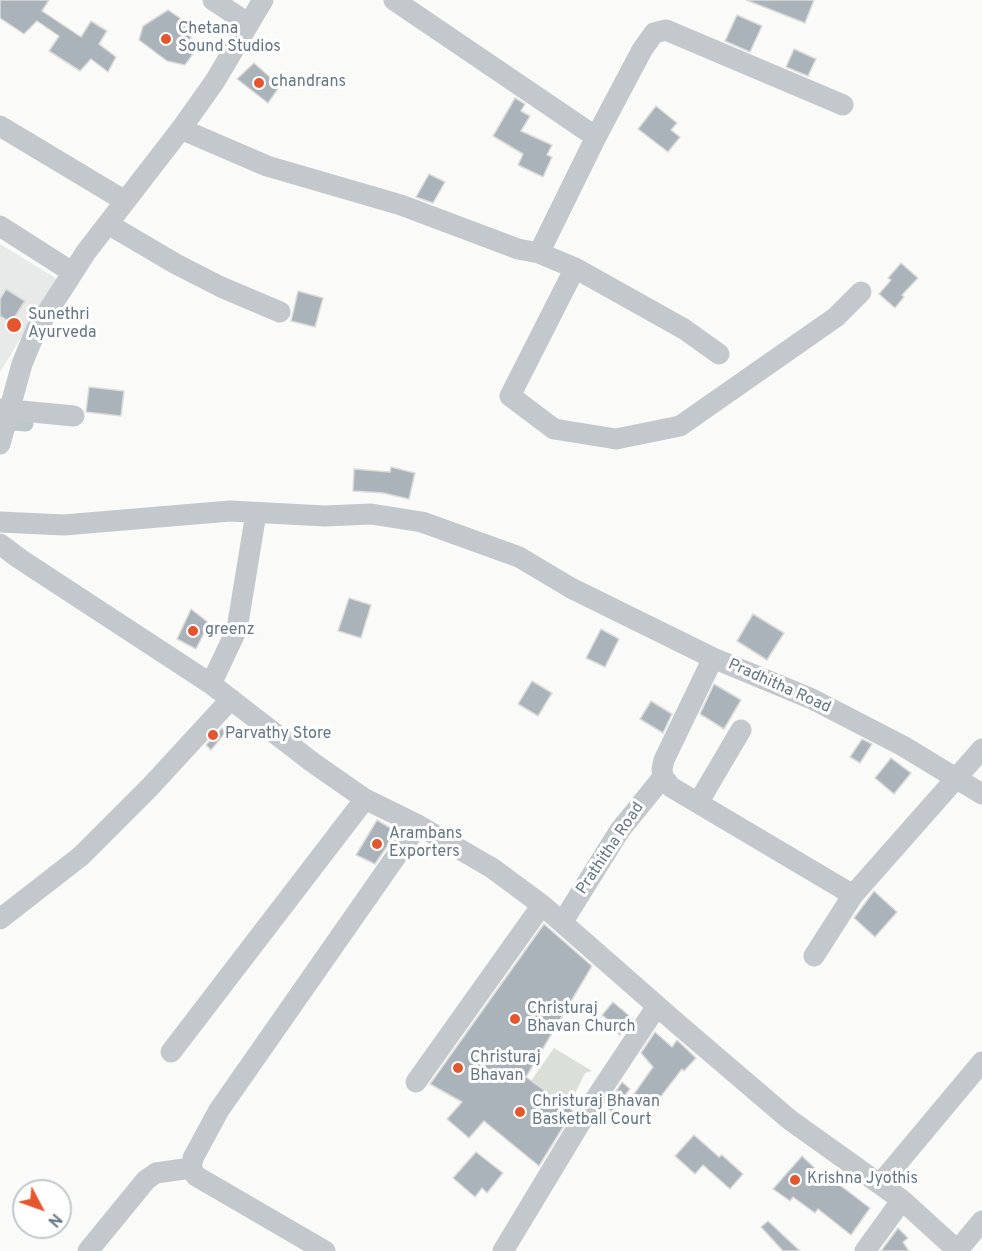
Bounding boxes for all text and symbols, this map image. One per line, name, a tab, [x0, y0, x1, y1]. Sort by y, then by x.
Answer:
place label: Chetana Sound Studios	[178, 20, 281, 58]
marker: Chetana Sound Studios	[159, 32, 173, 46]
place label: chandrans	[271, 73, 346, 93]
marker: chandrans	[252, 76, 266, 90]
place label: Sunethri Ayurveda	[28, 306, 96, 344]
marker: Sunethri Ayurveda	[5, 316, 23, 334]
place label: greenz	[205, 621, 255, 641]
marker: greenz	[186, 624, 200, 638]
street label: Pradhitha Road	[725, 656, 833, 718]
place label: Parvathy Store	[225, 725, 331, 745]
marker: Parvathy Store	[206, 728, 220, 742]
street label: Prathitha Road	[573, 799, 649, 899]
place label: Arambans Exporters	[389, 825, 462, 863]
marker: Arambans Exporters	[370, 837, 384, 851]
place label: Christuraj Bhavan Church	[527, 1000, 636, 1038]
marker: Christuraj Bhavan Church	[508, 1012, 522, 1026]
place label: Christuraj Bhavan	[470, 1049, 541, 1087]
marker: Christuraj Bhavan	[451, 1061, 465, 1075]
place label: Christuraj Bhavan Basketball Court	[532, 1093, 660, 1131]
marker: Christuraj Bhavan Basketball Court	[513, 1105, 527, 1119]
place label: Krishna Jyothis	[807, 1170, 918, 1190]
marker: Krishna Jyothis	[788, 1173, 802, 1187]
north arrow	[12, 1179, 72, 1239]
text: N	[43, 1209, 65, 1230]

